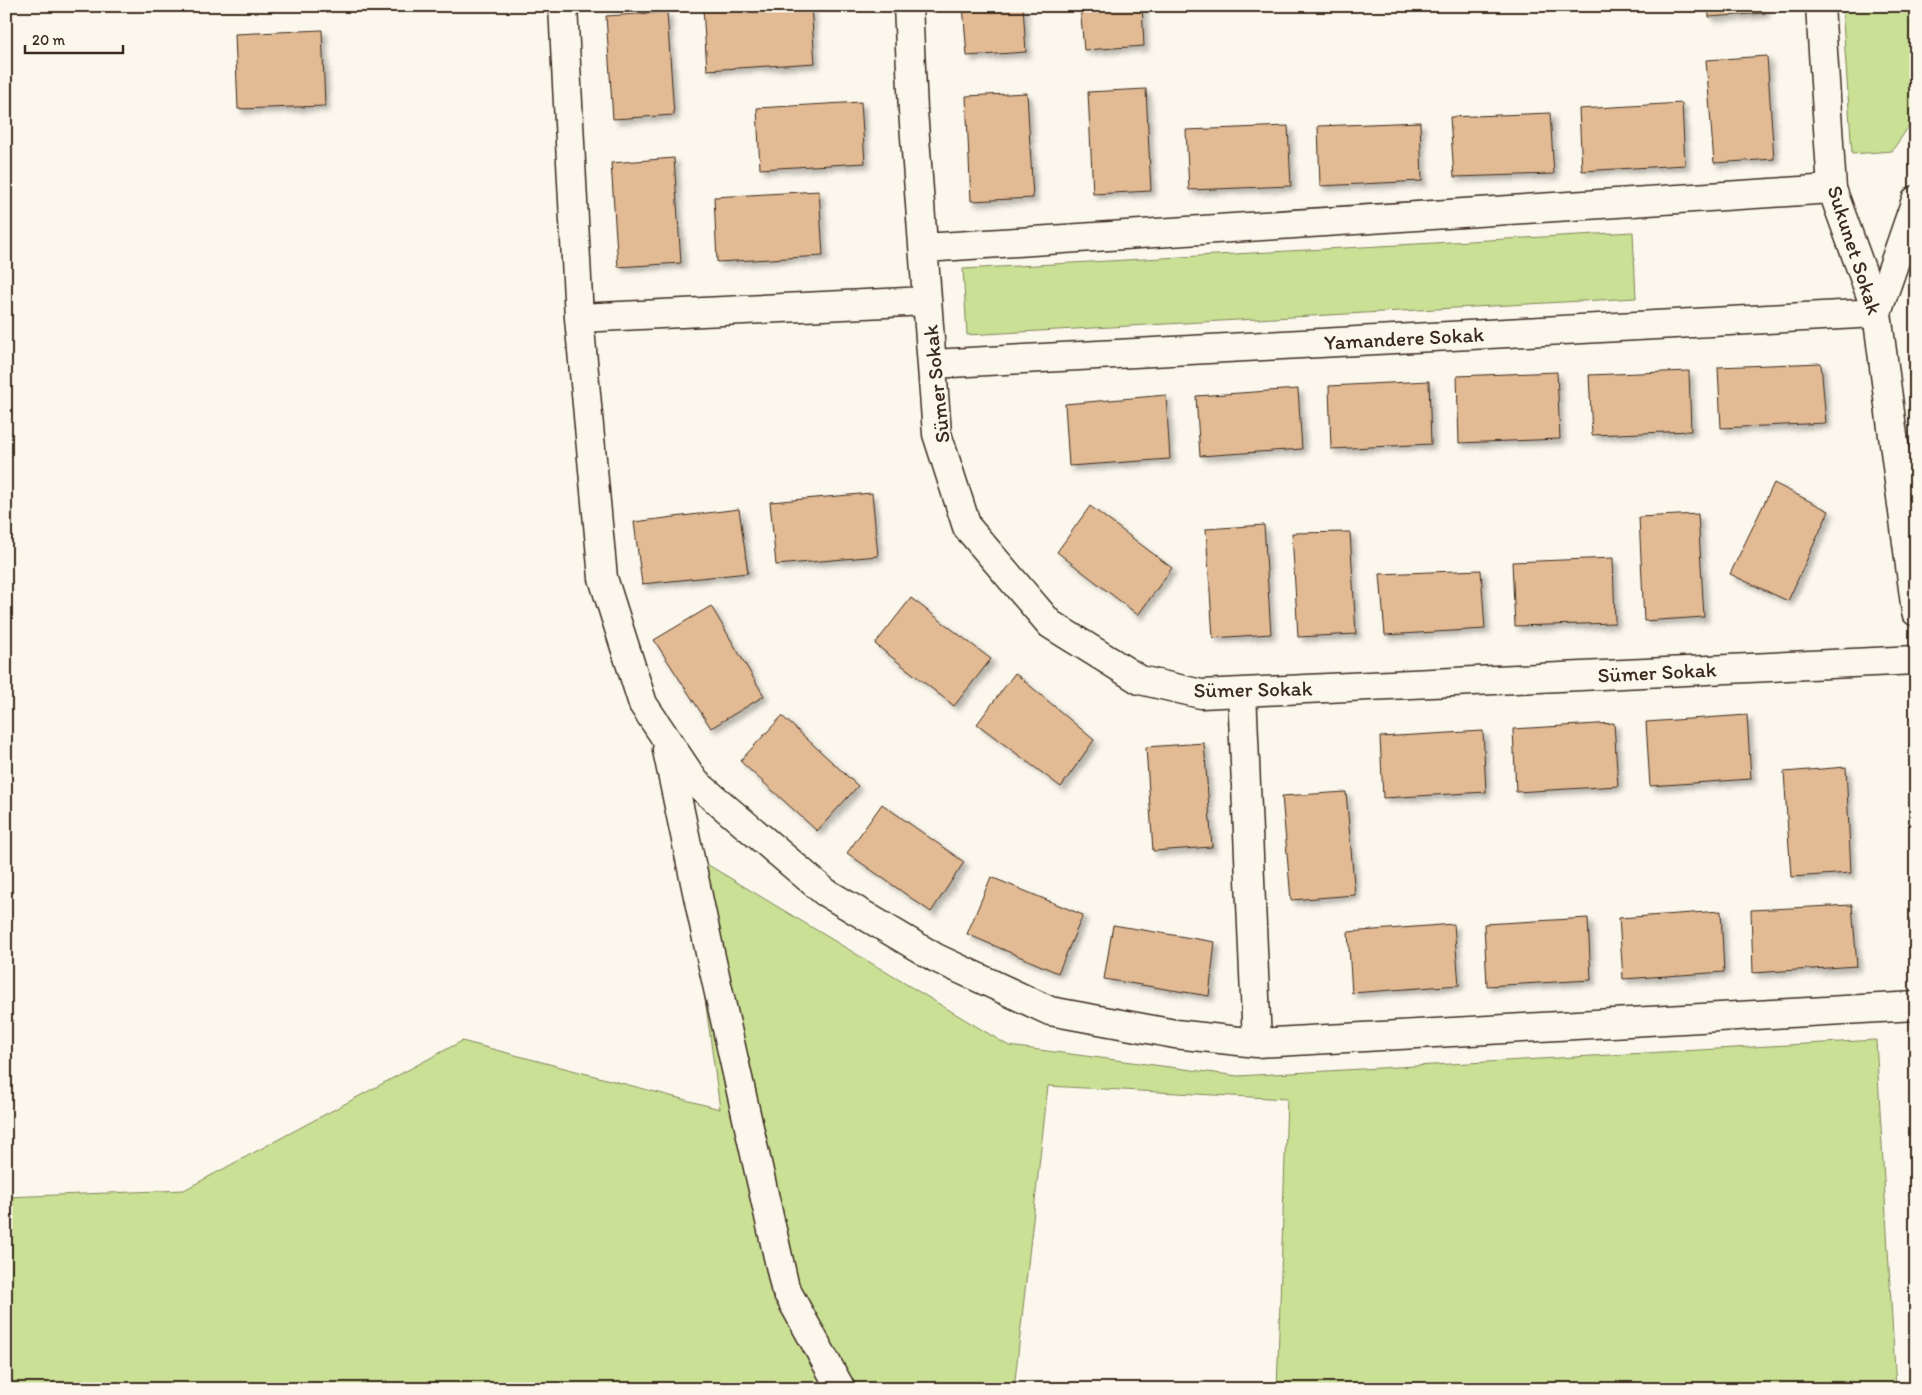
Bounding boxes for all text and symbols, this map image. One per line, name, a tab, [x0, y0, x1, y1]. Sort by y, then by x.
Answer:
scale bar	[25, 22, 122, 54]
text: 20 m	[32, 31, 66, 49]
street label: Sukunet Sokak	[1822, 182, 1888, 318]
street label: Yamandere Sokak	[1323, 321, 1485, 355]
street label: Sümer Sokak	[917, 323, 955, 444]
street label: Sümer Sokak	[1597, 656, 1717, 688]
street label: Sümer Sokak	[1193, 675, 1313, 703]

